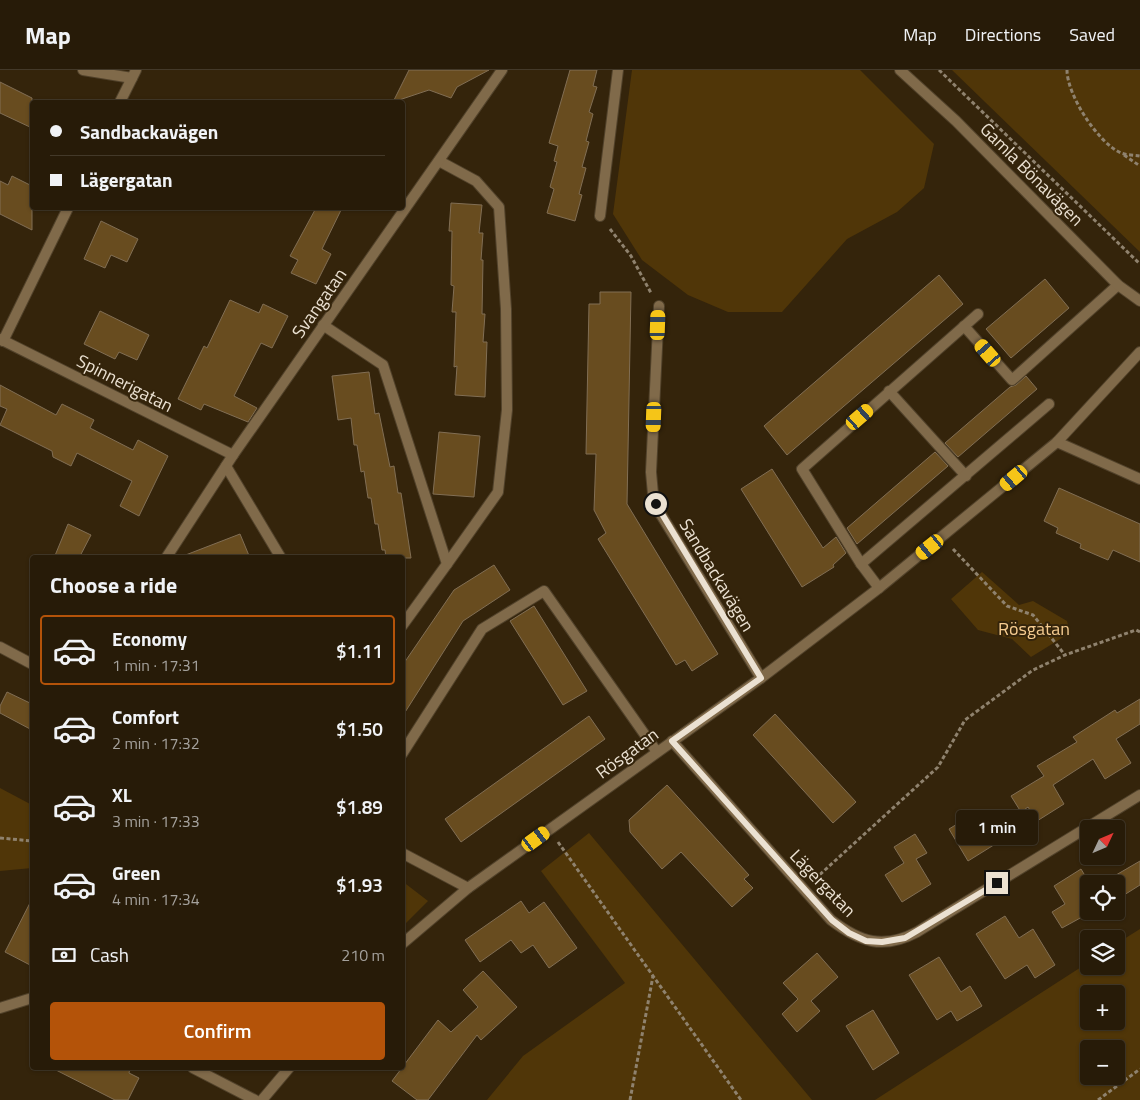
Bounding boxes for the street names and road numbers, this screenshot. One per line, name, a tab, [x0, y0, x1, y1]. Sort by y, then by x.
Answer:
street label: Gamla Bönavägen	[974, 116, 1090, 232]
street label: Svangatan	[285, 262, 353, 344]
street label: Spinnerigatan	[72, 347, 178, 419]
street label: Sandbackavägen	[673, 513, 761, 637]
street label: Rösgatan	[590, 721, 664, 785]
street label: Lägergatan	[784, 843, 862, 923]

